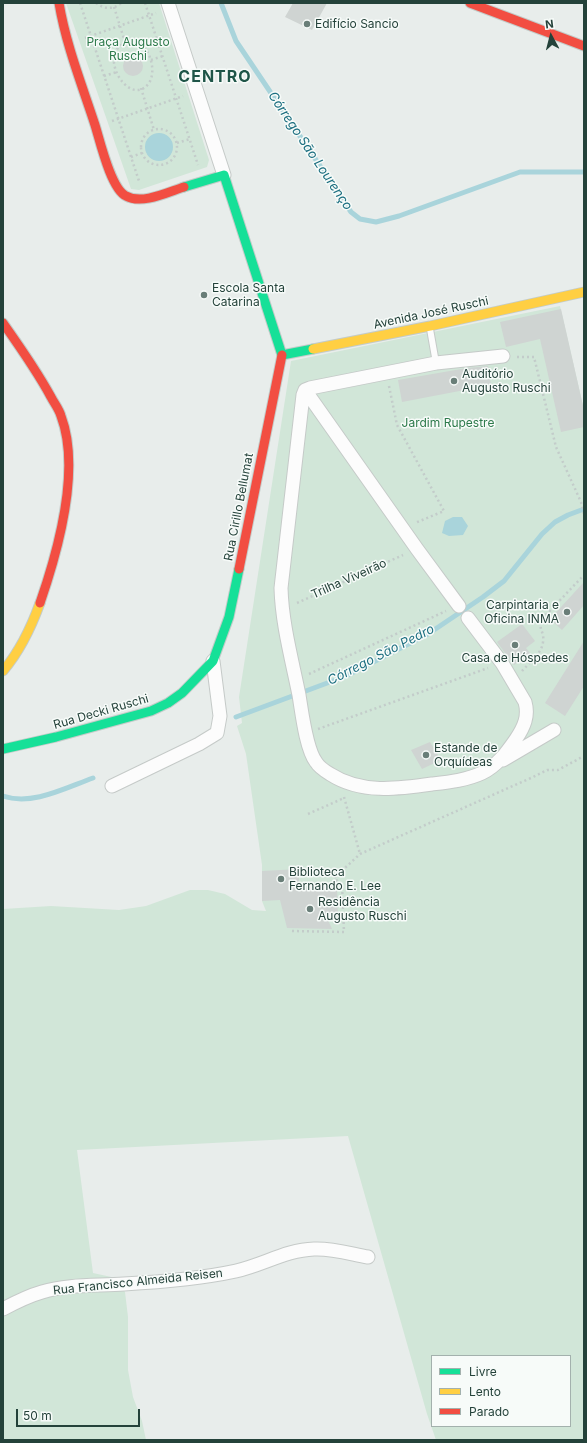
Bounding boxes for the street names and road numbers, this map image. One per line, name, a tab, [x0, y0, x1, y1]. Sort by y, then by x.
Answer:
street label: Avenida José Ruschi	[372, 294, 490, 332]
street label: Rua Cirillo Bellumat	[221, 452, 257, 562]
street label: Trilha Viveirão	[309, 556, 389, 602]
street label: Rua Decki Ruschi	[52, 692, 150, 732]
street label: Rua Francisco Almeida Reisen	[52, 1266, 224, 1298]

